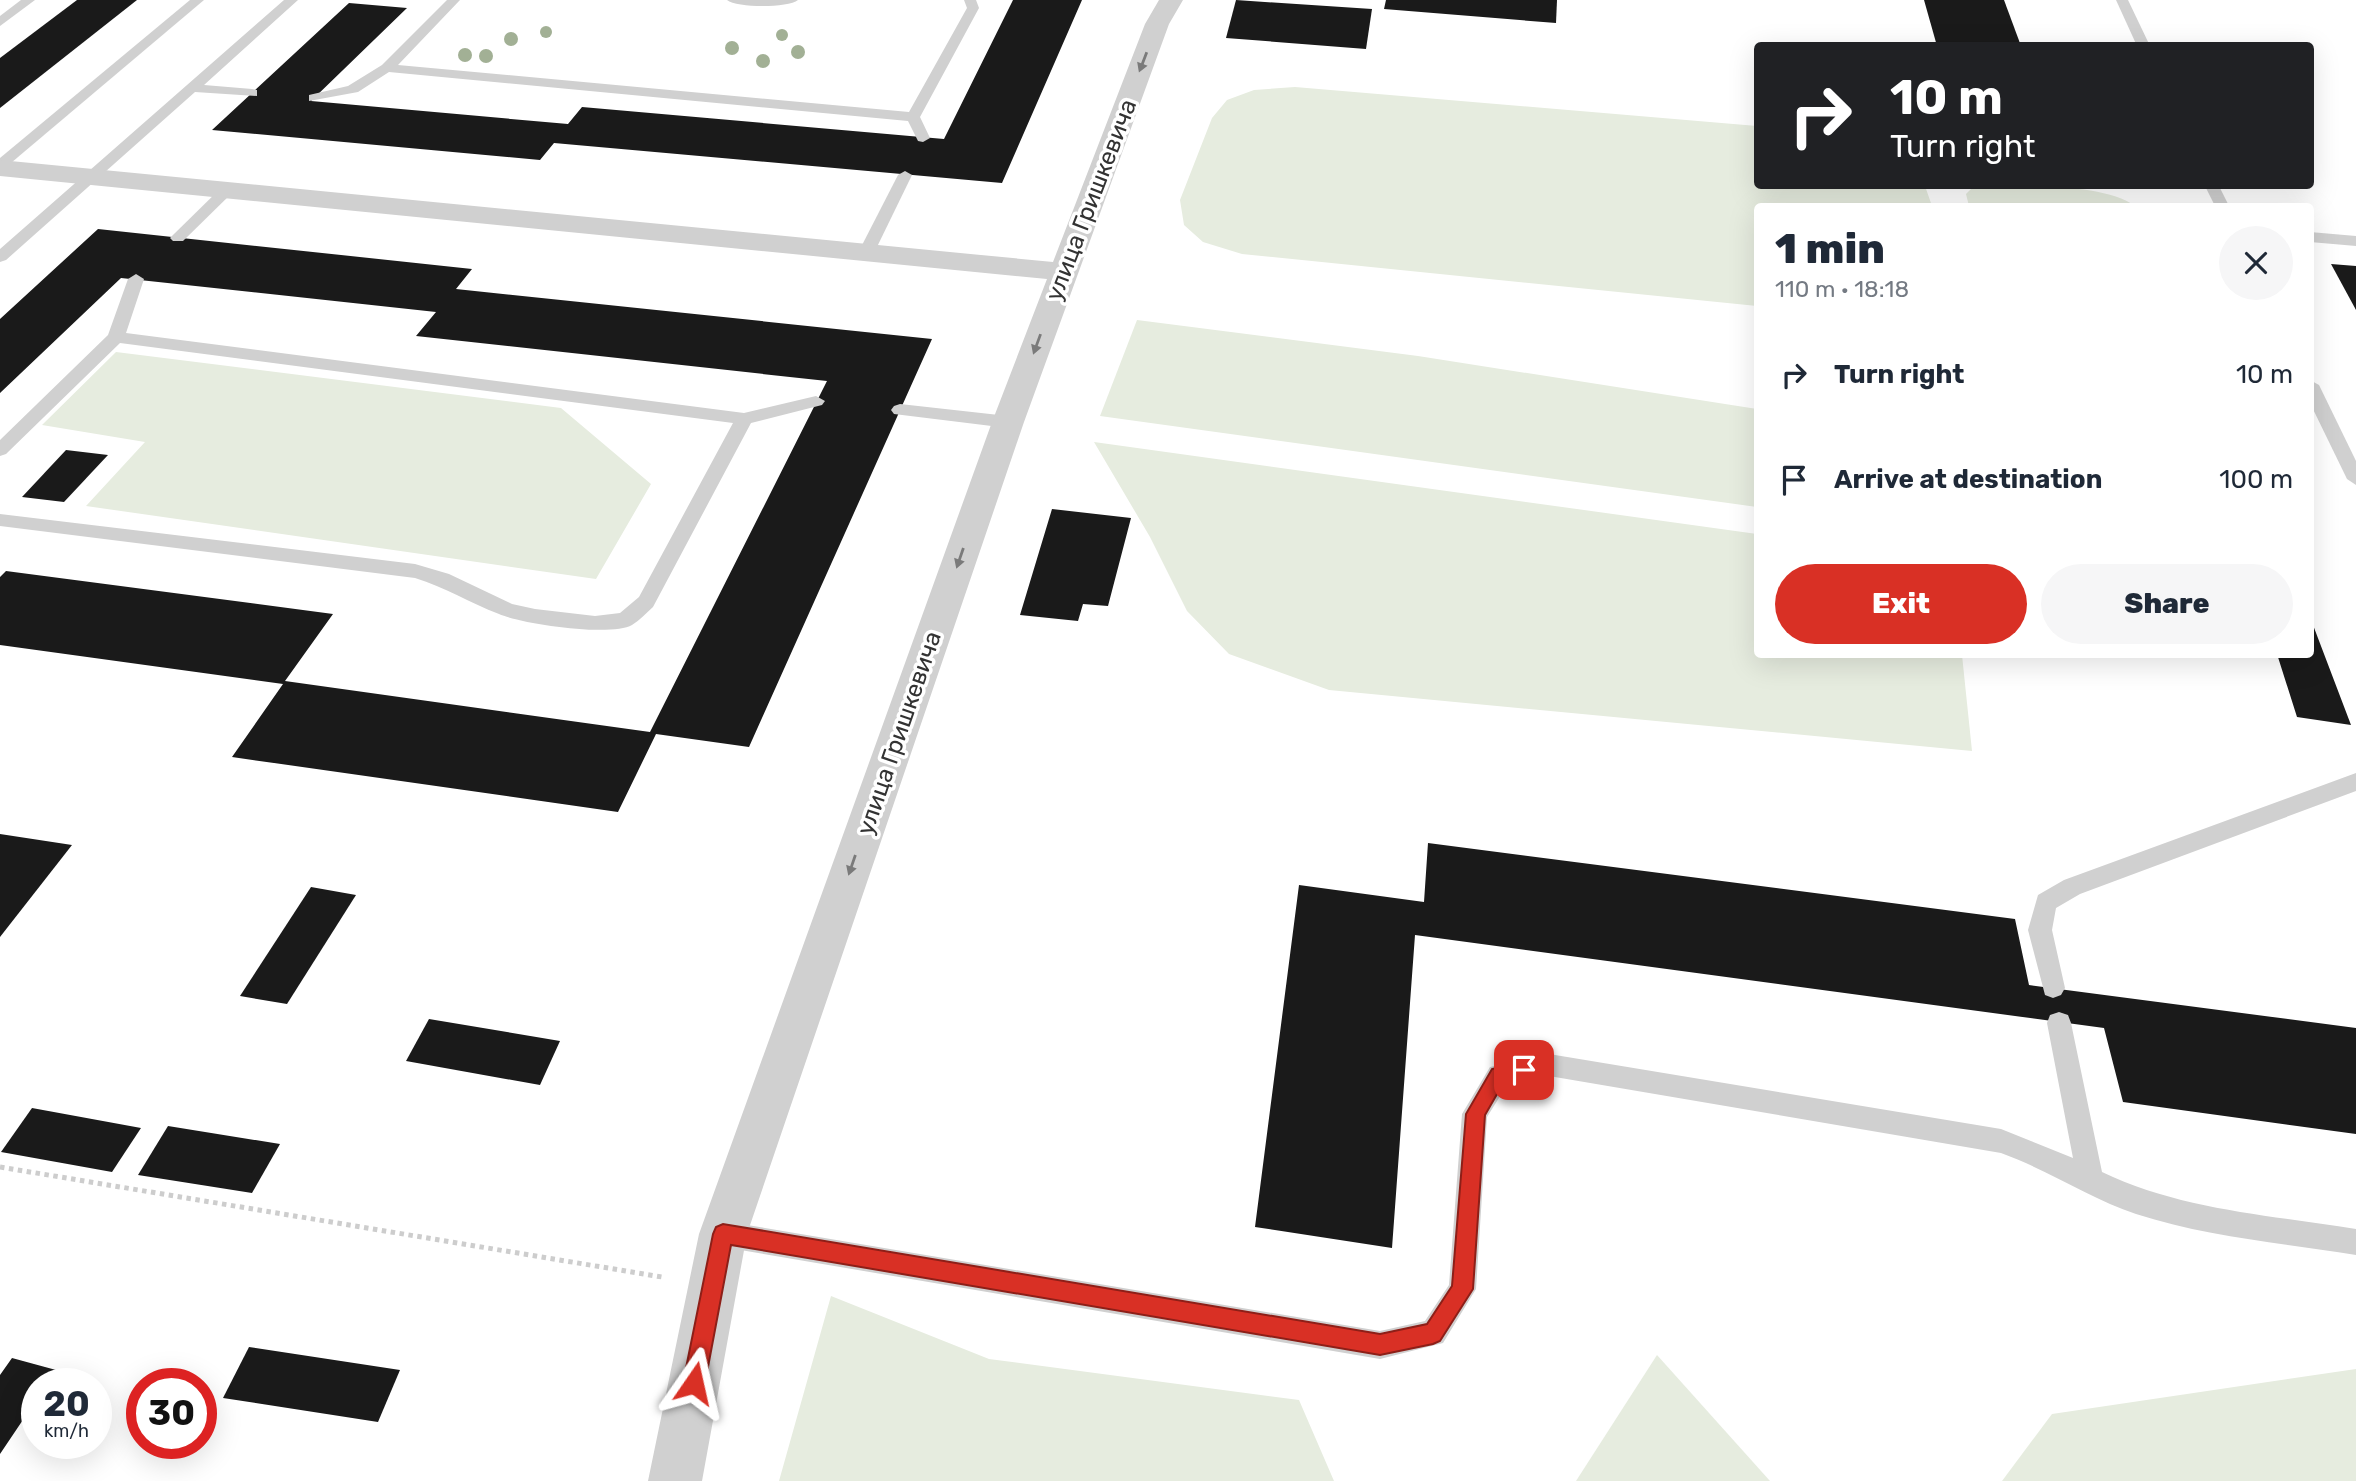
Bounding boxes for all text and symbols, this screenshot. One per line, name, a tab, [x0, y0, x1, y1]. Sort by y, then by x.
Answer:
one-way arrow	[1138, 52, 1149, 73]
text: 10 m	[1890, 68, 2003, 126]
icon: right	[1775, 70, 1866, 161]
street label: улица Гришкевича	[1040, 95, 1142, 305]
text: Turn right	[1890, 127, 2035, 165]
text: 1 min	[1775, 224, 1885, 274]
button: close	[2219, 226, 2293, 300]
text: 110 m · 18:18	[1775, 275, 1909, 303]
one-way arrow	[1031, 333, 1042, 354]
icon: right	[1775, 356, 1813, 394]
text: Turn right	[1834, 359, 1964, 390]
text: 10 m	[2236, 359, 2293, 390]
icon: arrive	[1775, 461, 1813, 499]
text: Arrive at destination	[1834, 464, 2102, 495]
text: 100 m	[2219, 464, 2293, 495]
one-way arrow	[954, 548, 965, 569]
button: Exit	[1775, 564, 2027, 644]
button: Share	[2041, 564, 2293, 644]
street label: улица Гришкевича	[851, 628, 947, 838]
one-way arrow	[846, 855, 857, 876]
pin	[1494, 1040, 1554, 1100]
icon: arrive	[1505, 1051, 1543, 1089]
position arrow	[657, 1346, 731, 1420]
speed limit sign: 30	[126, 1368, 217, 1459]
text: 20	[43, 1383, 90, 1425]
text: km/h	[44, 1420, 89, 1442]

